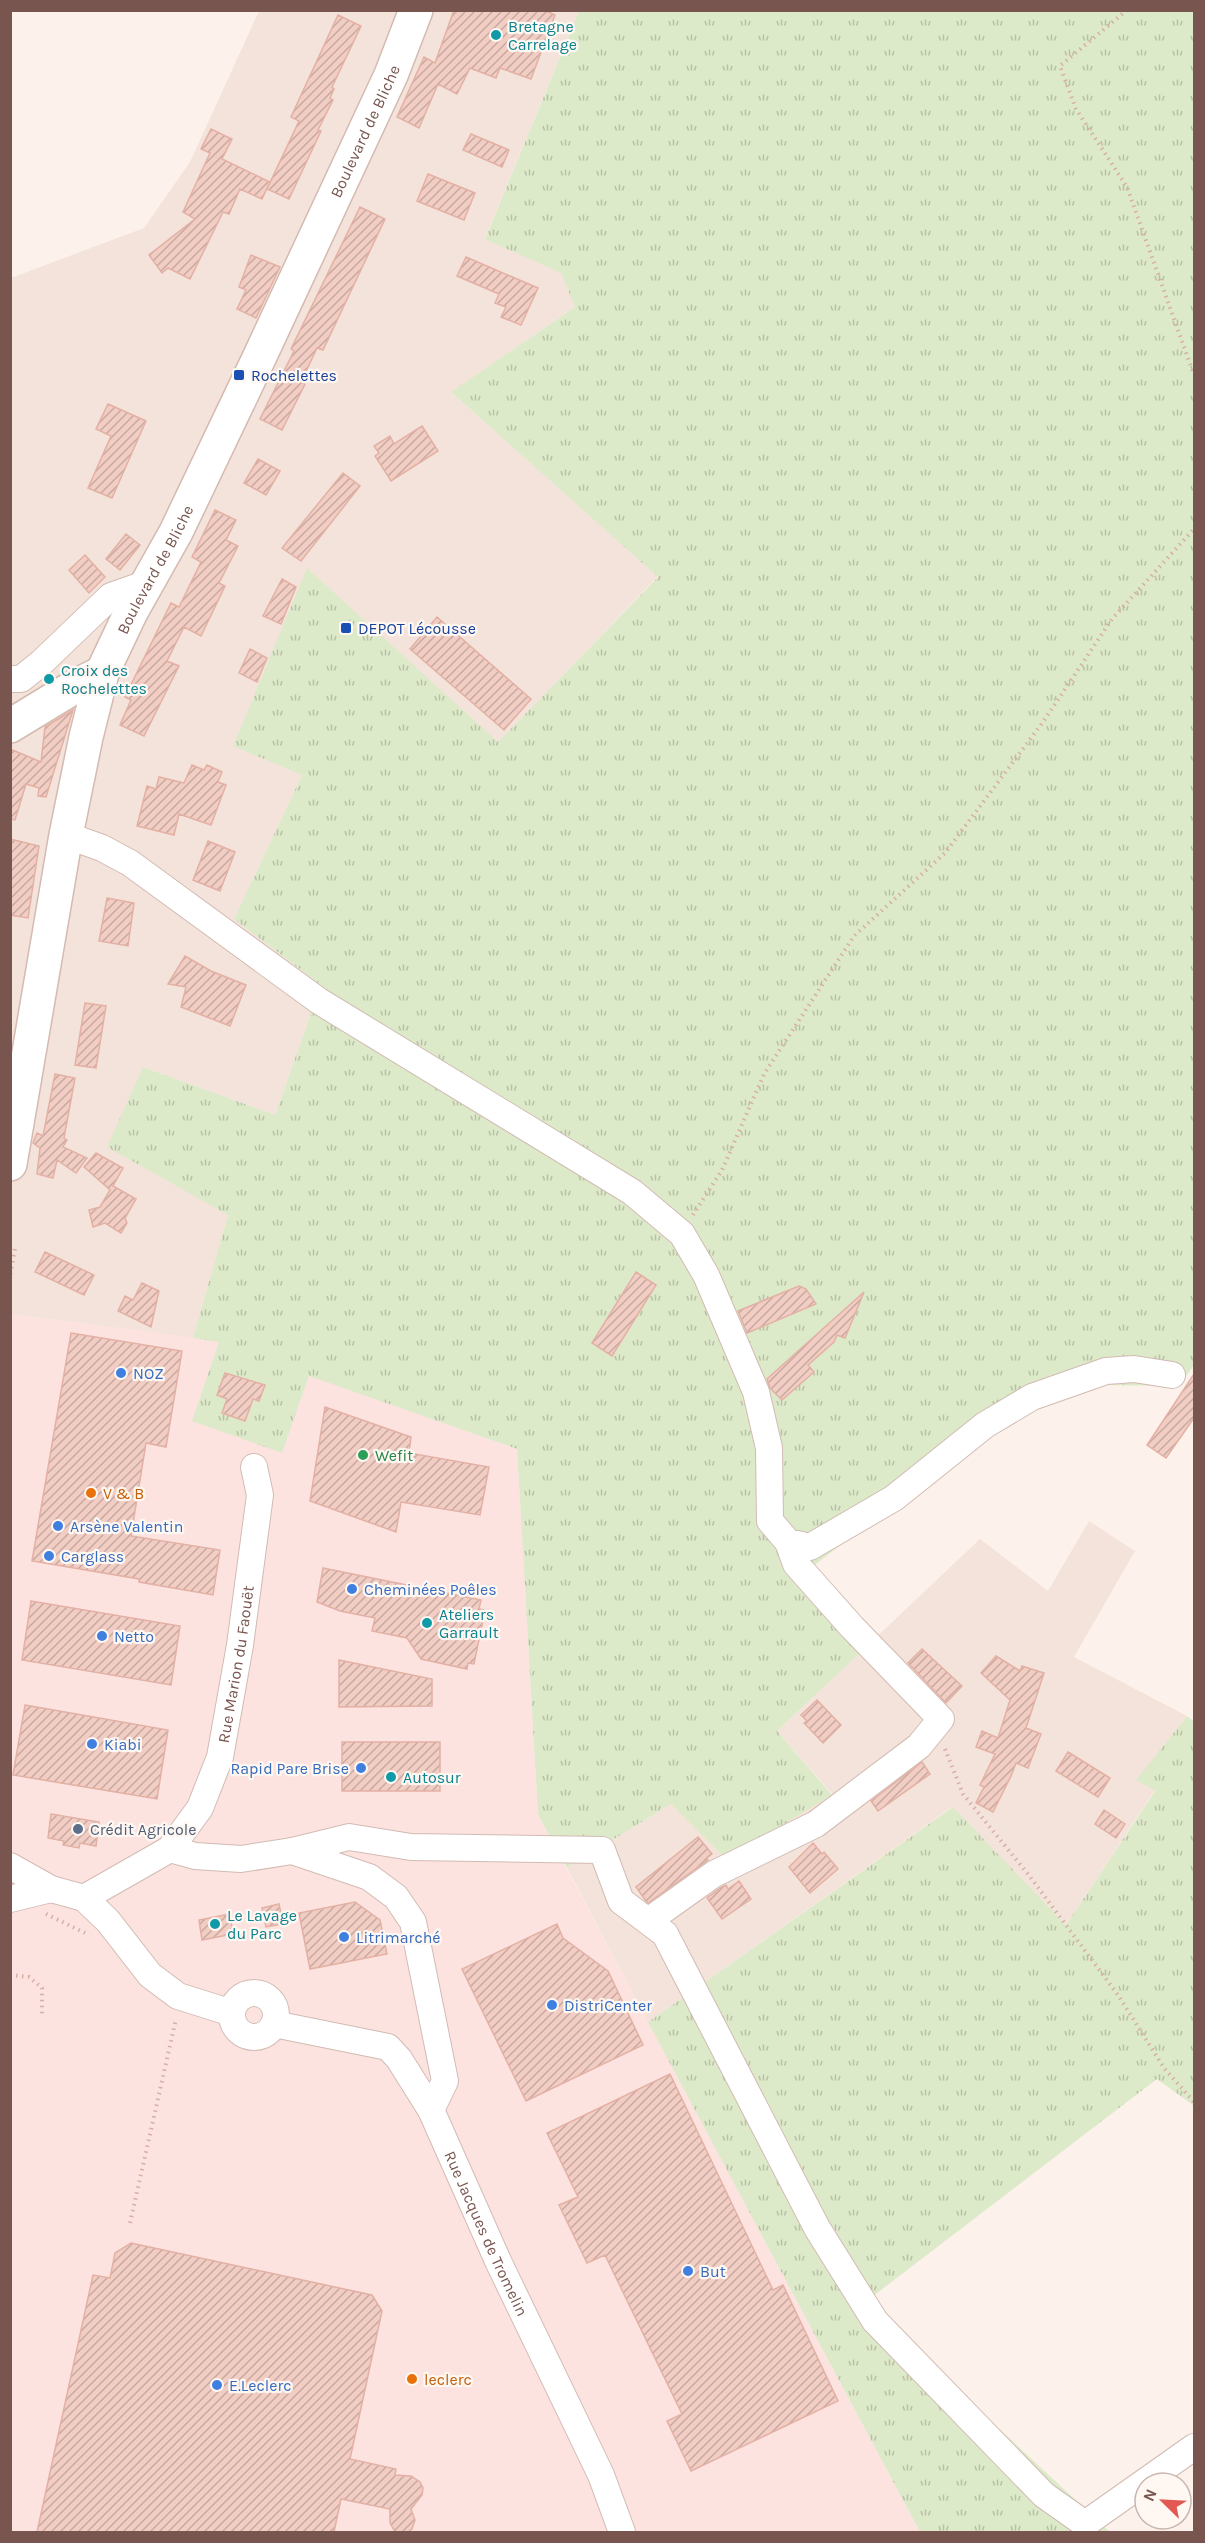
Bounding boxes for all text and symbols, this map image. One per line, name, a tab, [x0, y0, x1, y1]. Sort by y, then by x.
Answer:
place label: Bretagne Carrelage	[508, 17, 577, 54]
marker: Bretagne Carrelage	[489, 28, 503, 42]
street label: Boulevard de Bliche	[326, 63, 404, 201]
place label: Rochelettes	[251, 366, 337, 385]
marker: Rochelettes	[232, 368, 246, 382]
street label: Boulevard de Bliche	[113, 502, 197, 637]
place label: DEPOT Lécousse	[358, 619, 476, 638]
marker: DEPOT Lécousse	[339, 621, 353, 635]
place label: Croix des Rochelettes	[61, 661, 147, 698]
marker: Croix des Rochelettes	[42, 672, 56, 686]
place label: NOZ	[133, 1364, 164, 1383]
marker: NOZ	[114, 1366, 128, 1380]
place label: Wefit	[375, 1446, 413, 1465]
marker: Wefit	[356, 1448, 370, 1462]
place label: V & B	[103, 1484, 144, 1503]
marker: V & B	[84, 1486, 98, 1500]
place label: Arsène Valentin	[70, 1517, 183, 1536]
marker: Arsène Valentin	[51, 1519, 65, 1533]
place label: Carglass	[61, 1547, 124, 1566]
marker: Carglass	[42, 1549, 56, 1563]
place label: Cheminées Poêles	[364, 1580, 497, 1599]
marker: Cheminées Poêles	[345, 1582, 359, 1596]
street label: Rue Marion du Faouët	[214, 1584, 258, 1744]
place label: Ateliers Garrault	[439, 1605, 499, 1642]
marker: Ateliers Garrault	[420, 1616, 434, 1630]
place label: Netto	[114, 1627, 154, 1646]
marker: Netto	[95, 1629, 109, 1643]
place label: Kiabi	[104, 1735, 142, 1754]
marker: Kiabi	[85, 1737, 99, 1751]
place label: Rapid Pare Brise	[230, 1759, 349, 1778]
marker: Rapid Pare Brise	[354, 1761, 368, 1775]
place label: Autosur	[403, 1768, 461, 1787]
marker: Autosur	[384, 1770, 398, 1784]
place label: Crédit Agricole	[90, 1820, 196, 1839]
marker: Crédit Agricole	[71, 1822, 85, 1836]
place label: Le Lavage du Parc	[227, 1906, 297, 1943]
marker: Le Lavage du Parc	[208, 1917, 222, 1931]
place label: Litrimarché	[356, 1928, 441, 1947]
marker: Litrimarché	[337, 1930, 351, 1944]
place label: DistriCenter	[564, 1996, 652, 2015]
marker: DistriCenter	[545, 1998, 559, 2012]
street label: Rue Jacques de Tromelin	[440, 2148, 532, 2319]
place label: But	[700, 2262, 726, 2281]
marker: But	[681, 2264, 695, 2278]
place label: leclerc	[424, 2370, 472, 2389]
marker: leclerc	[405, 2372, 419, 2386]
place label: E.Leclerc	[229, 2376, 292, 2395]
marker: E.Leclerc	[210, 2378, 224, 2392]
north arrow	[1133, 2471, 1193, 2531]
text: N	[1139, 2486, 1161, 2504]

